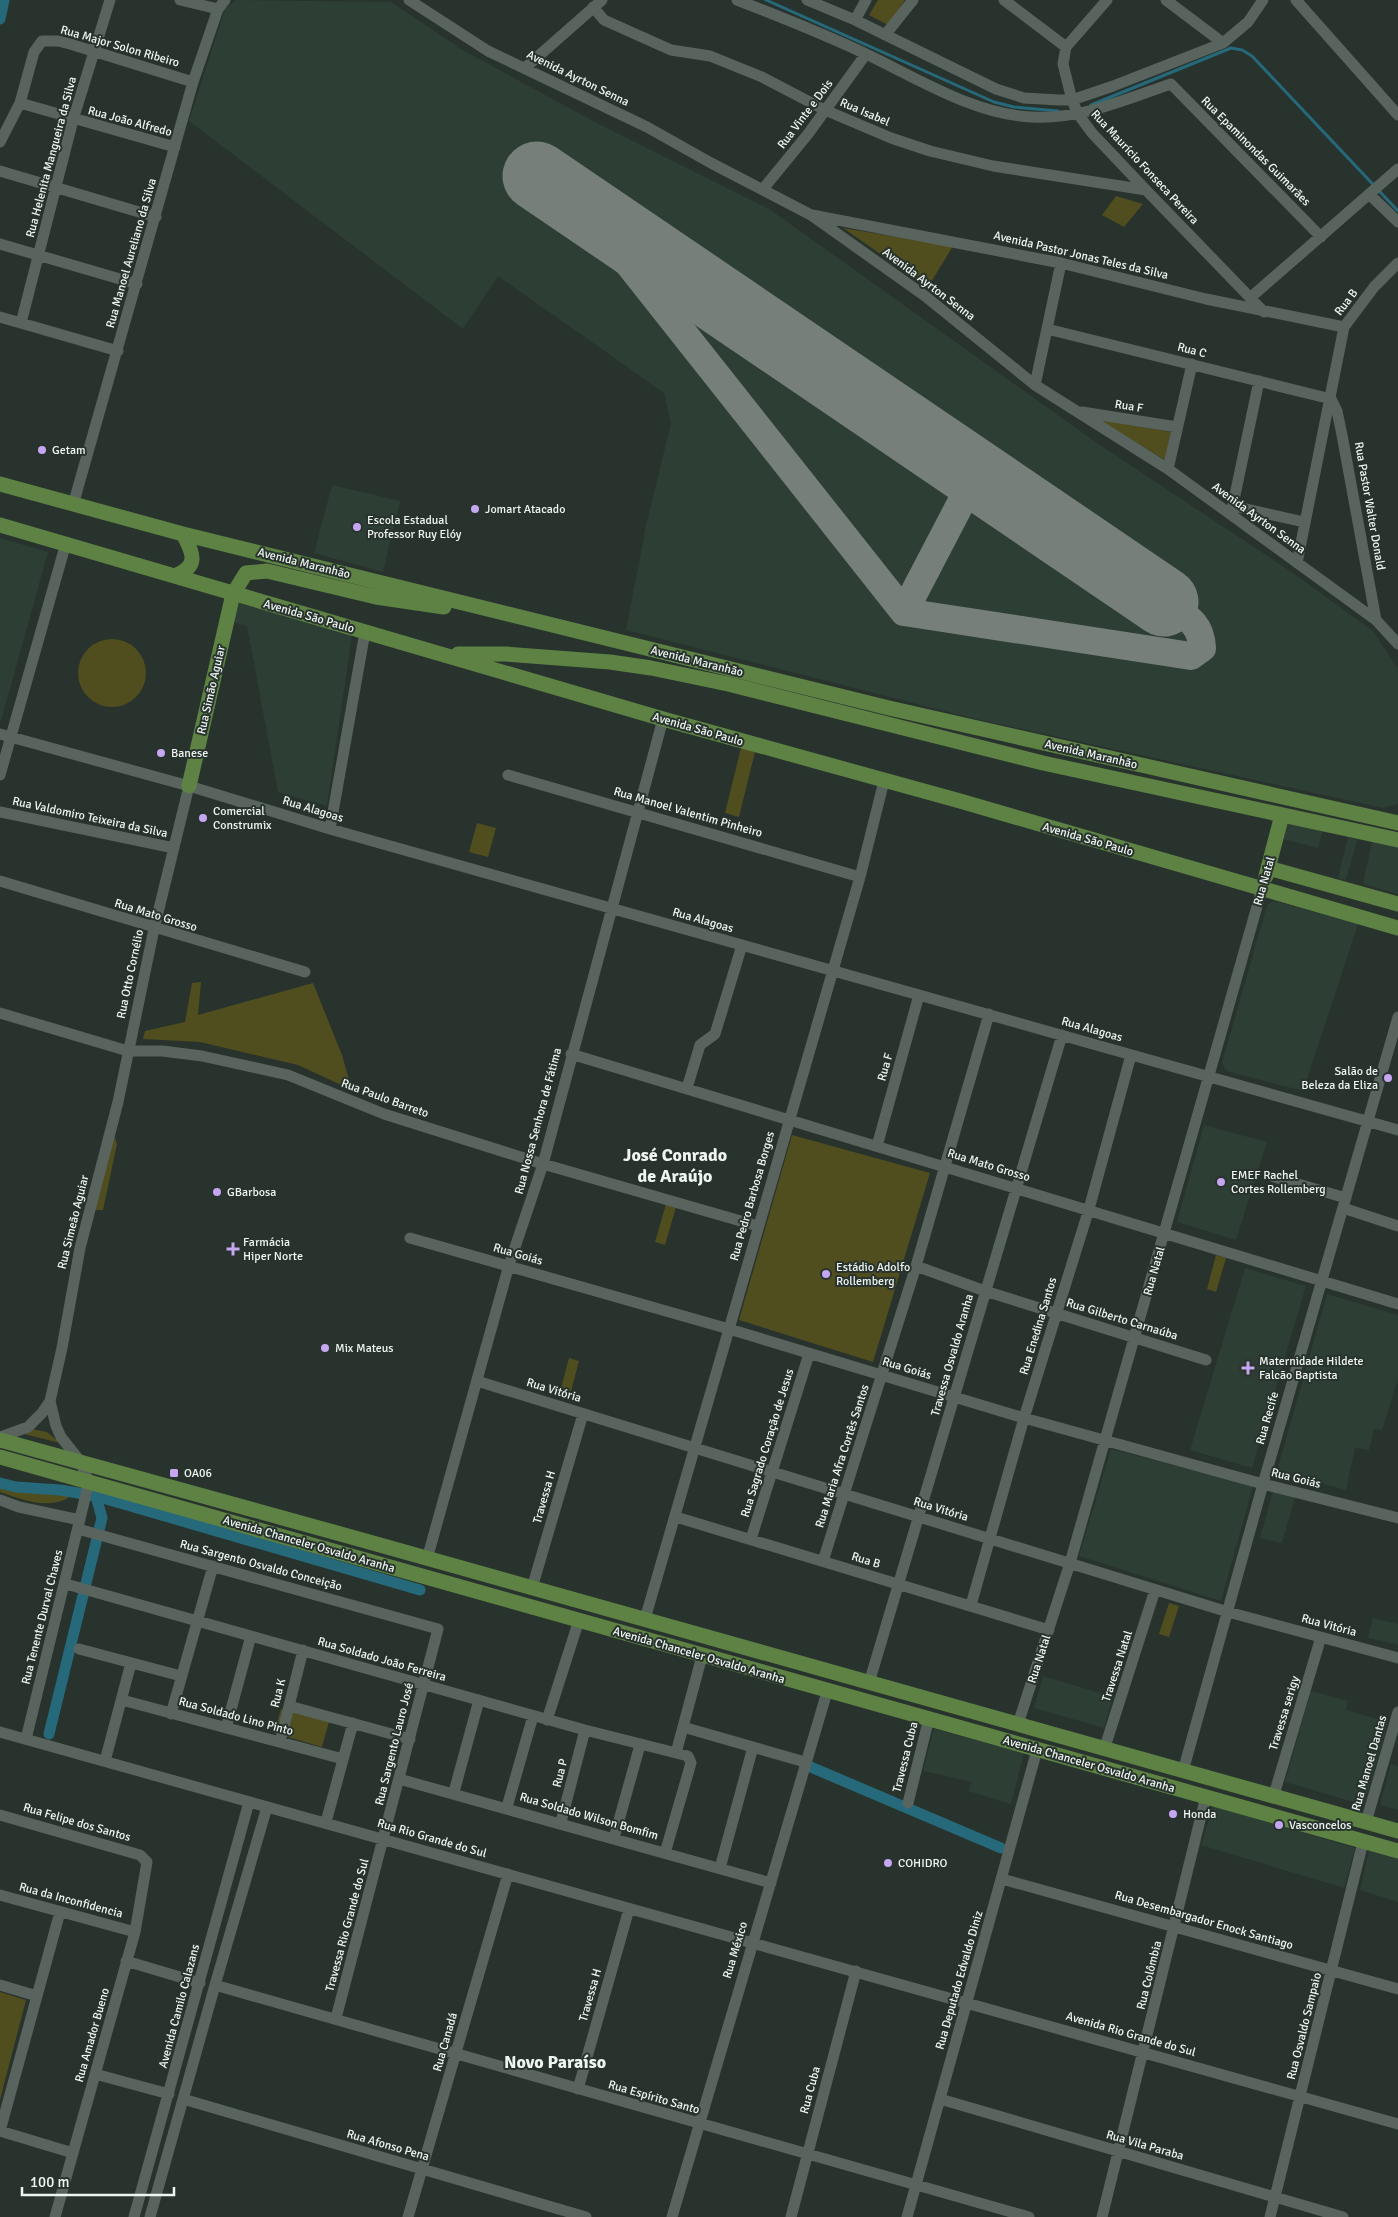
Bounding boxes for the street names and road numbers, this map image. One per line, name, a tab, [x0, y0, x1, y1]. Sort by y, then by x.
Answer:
street label: Rua Major Solon Ribeiro	[59, 22, 181, 71]
street label: Avenida Ayrton Senna	[524, 47, 631, 110]
street label: Rua Helenita Mangueira da Silva	[23, 75, 80, 239]
street label: Rua Vinte e Dois	[774, 77, 836, 152]
street label: Rua Epaminondas Guimarães	[1198, 93, 1314, 209]
street label: Rua Isabel	[838, 95, 893, 130]
street label: Rua João Alfredo	[86, 103, 174, 140]
street label: Rua Maurício Fonseca Pereira	[1088, 107, 1202, 228]
street label: Rua Manoel Aureliano da Silva	[103, 177, 160, 330]
street label: Avenida Pastor Jonas Teles da Silva	[992, 228, 1170, 283]
street label: Avenida Ayrton Senna	[879, 245, 978, 324]
street label: Rua B	[1332, 286, 1361, 319]
street label: Rua C	[1176, 340, 1208, 361]
street label: Rua F	[1114, 397, 1144, 416]
street label: Rua Pastor Walter Donald	[1351, 441, 1388, 572]
street label: Avenida Ayrton Senna	[1209, 479, 1308, 557]
street label: Avenida Maranhão	[256, 545, 352, 582]
street label: Avenida São Paulo	[262, 596, 356, 637]
street label: Avenida Maranhão	[649, 643, 745, 680]
street label: Rua Simão Aguiar	[194, 644, 229, 736]
street label: Avenida São Paulo	[651, 709, 745, 750]
street label: Avenida Maranhão	[1043, 737, 1139, 772]
street label: Rua Manoel Valentim Pinheiro	[612, 784, 764, 841]
street label: Rua Alagoas	[281, 793, 345, 826]
street label: Rua Valdomiro Teixeira da Silva	[11, 794, 169, 841]
street label: Avenida São Paulo	[1041, 819, 1135, 860]
street label: Rua Natal	[1250, 855, 1279, 907]
street label: Rua Mato Grosso	[113, 896, 199, 935]
street label: Rua Alagoas	[671, 905, 735, 936]
street label: Rua Otto Cornélio	[114, 928, 147, 1020]
street label: Rua Alagoas	[1060, 1014, 1124, 1045]
street label: Rua Nossa Senhora de Fátima	[512, 1046, 565, 1196]
street label: Rua F	[874, 1051, 897, 1083]
street label: Rua Paulo Barreto	[339, 1076, 431, 1121]
street label: Rua Pedro Barbosa Borges	[727, 1130, 778, 1263]
street label: Rua Mato Grosso	[946, 1146, 1032, 1185]
street label: Rua Simeão Aguiar	[55, 1173, 93, 1271]
street label: Rua Goiás	[491, 1240, 544, 1269]
street label: Rua Natal	[1140, 1245, 1169, 1297]
street label: Rua Enedina Santos	[1016, 1276, 1060, 1377]
street label: Travessa Osvaldo Aranha	[928, 1292, 977, 1418]
street label: Rua Gilberto Carnaúba	[1064, 1295, 1179, 1344]
street label: Rua Goiás	[880, 1354, 933, 1383]
street label: Rua Sagrado Coração de Jesus	[738, 1367, 797, 1519]
street label: Rua Vitória	[525, 1375, 583, 1406]
street label: Rua Maria Afra Cortês Santos	[812, 1383, 873, 1530]
street label: Rua Recife	[1253, 1390, 1282, 1446]
street label: Rua Goiás	[1269, 1465, 1322, 1492]
street label: Travessa H	[530, 1469, 559, 1525]
street label: Rua Vitória	[912, 1494, 970, 1525]
street label: Avenida Chanceler Osvaldo Aranha	[221, 1513, 397, 1576]
street label: Rua Sargento Osvaldo Conceição	[178, 1537, 344, 1594]
street label: Rua Tenente Durval Chaves	[19, 1548, 66, 1686]
street label: Rua B	[850, 1549, 882, 1572]
street label: Rua Vitória	[1300, 1611, 1358, 1640]
street label: Avenida Chanceler Osvaldo Aranha	[611, 1624, 787, 1687]
street label: Travessa Natal	[1099, 1628, 1136, 1704]
street label: Rua Natal	[1025, 1633, 1055, 1685]
street label: Rua Soldado João Ferreira	[316, 1634, 448, 1685]
street label: Travessa serigy	[1266, 1674, 1303, 1752]
street label: Rua K	[268, 1677, 289, 1709]
street label: Rua Sargento Lauro José	[372, 1681, 417, 1807]
street label: Rua Soldado Lino Pinto	[177, 1694, 295, 1739]
street label: Rua Manoel Dantas	[1349, 1714, 1390, 1813]
street label: Travessa Cuba	[889, 1720, 922, 1794]
street label: Avenida Chanceler Osvaldo Aranha	[1001, 1733, 1177, 1796]
street label: Rua P	[550, 1757, 571, 1789]
street label: Rua Soldado Wilson Bomfim	[518, 1789, 660, 1843]
street label: Rua Felipe dos Santos	[21, 1800, 132, 1845]
street label: Rua Rio Grande do Sul	[375, 1816, 489, 1861]
street label: Travessa Rio Grande do Sul	[322, 1857, 373, 1993]
street label: Rua da Inconfidencia	[17, 1879, 124, 1922]
street label: Rua Desembargador Enock Santiago	[1113, 1888, 1295, 1953]
street label: Rua Deputado Edvaldo Diniz	[932, 1909, 987, 2051]
street label: Rua México	[720, 1920, 751, 1980]
street label: Rua Colômbia	[1134, 1939, 1165, 2011]
street label: Avenida Camilo Calazans	[156, 1942, 203, 2070]
street label: Travessa H	[576, 1967, 605, 2023]
street label: Rua Osvaldo Sampaio	[1284, 1971, 1325, 2081]
street label: Rua Amador Bueno	[72, 1986, 113, 2084]
street label: Avenida Rio Grande do Sul	[1064, 2009, 1198, 2060]
street label: Rua Canadá	[430, 2011, 461, 2073]
street label: Rua Cuba	[797, 2065, 824, 2115]
street label: Rua Espírito Santo	[606, 2077, 701, 2118]
street label: Rua Afonso Pena	[345, 2127, 431, 2164]
street label: Rua Vila Paraba	[1104, 2127, 1185, 2164]

